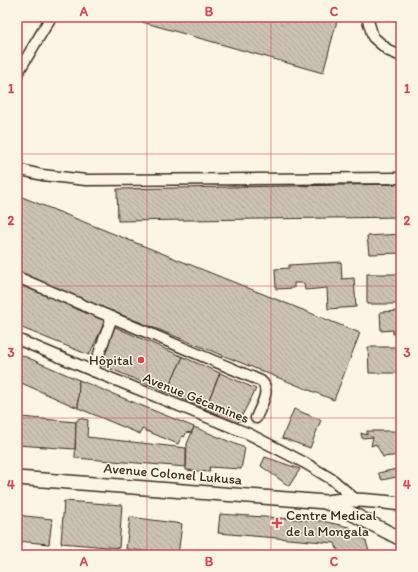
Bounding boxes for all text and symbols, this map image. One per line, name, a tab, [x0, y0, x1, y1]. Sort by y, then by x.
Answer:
text: A	[79, 4, 89, 19]
text: B	[205, 4, 214, 19]
text: C	[330, 4, 339, 19]
text: 1	[8, 81, 14, 96]
text: 1	[404, 81, 410, 96]
text: 2	[8, 213, 15, 228]
text: 2	[404, 213, 411, 228]
text: 3	[7, 345, 15, 360]
text: 3	[403, 345, 411, 360]
place label: Hôpital	[89, 352, 133, 369]
marker: Hôpital	[136, 355, 146, 365]
street label: Avenue Gécamines	[140, 369, 252, 427]
street label: Avenue Colonel Lukusa	[103, 459, 244, 489]
text: 4	[7, 477, 15, 492]
text: 4	[403, 477, 411, 492]
place label: Centre Medical de la Mongala	[286, 507, 377, 540]
marker: Centre Medical de la Mongala	[271, 517, 283, 529]
text: A	[79, 554, 89, 569]
text: B	[205, 554, 214, 569]
text: C	[330, 554, 339, 569]

